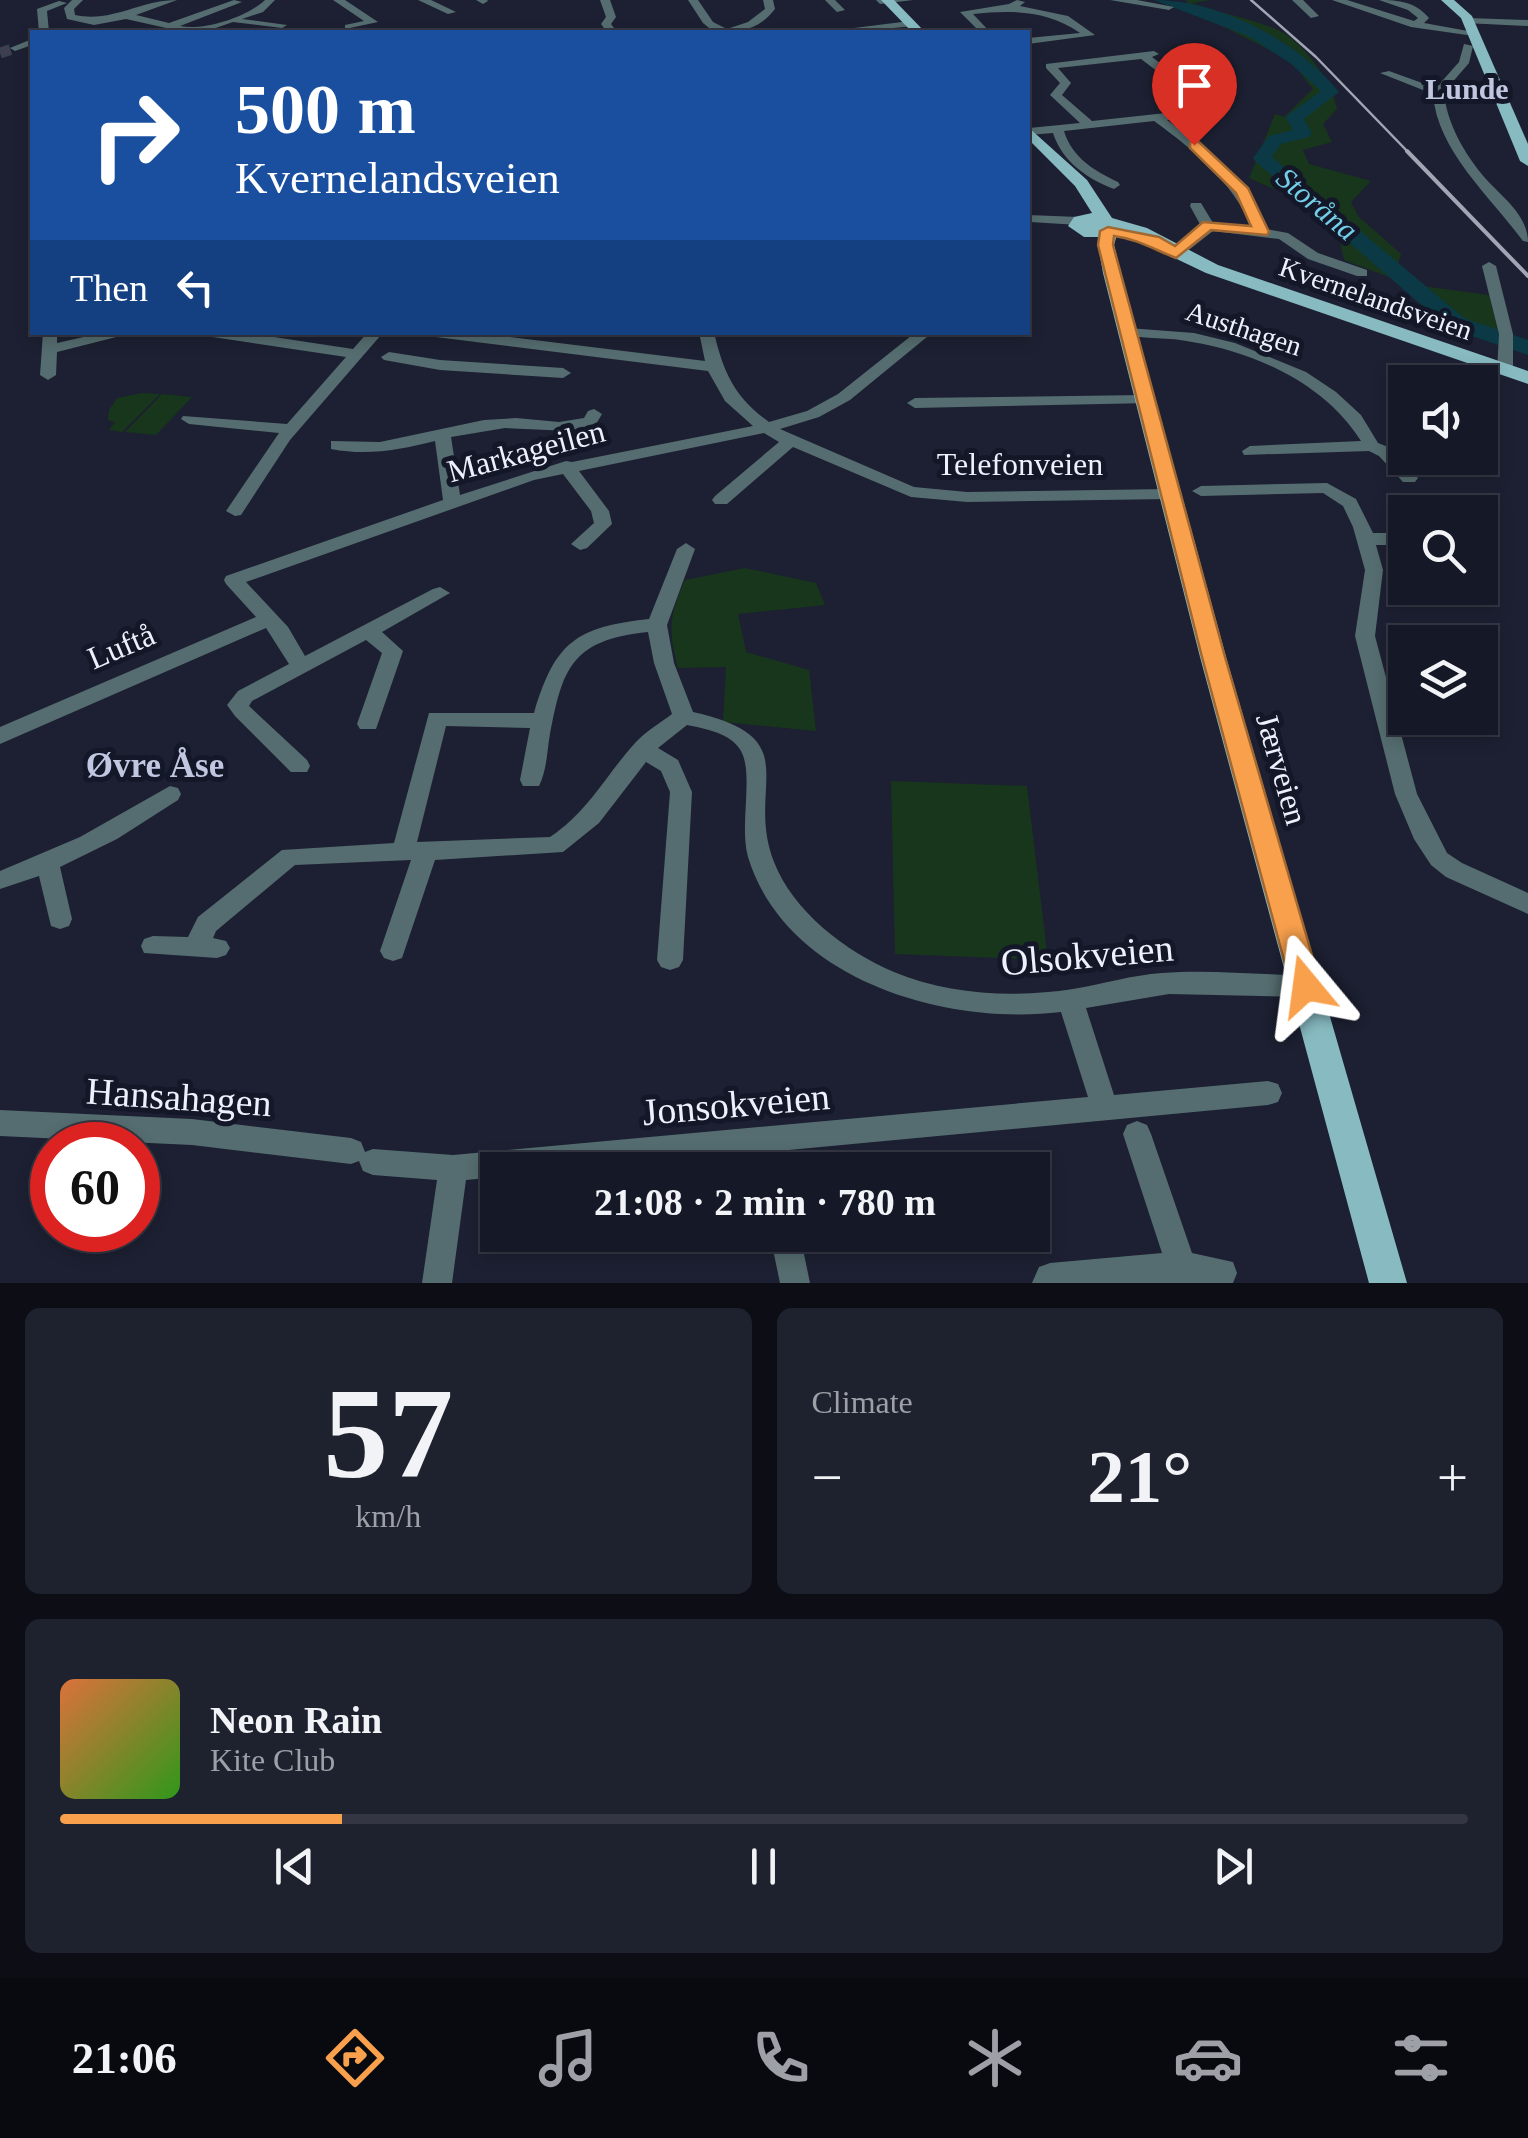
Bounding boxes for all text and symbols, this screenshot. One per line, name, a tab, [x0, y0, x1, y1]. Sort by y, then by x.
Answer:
pin	[1152, 43, 1237, 146]
icon: arrive	[1167, 58, 1222, 113]
icon: right	[70, 70, 200, 200]
text: 500 m	[235, 71, 416, 148]
district label: Lunde	[1425, 72, 1509, 105]
text: Kvernelandsveien	[235, 153, 560, 203]
water label: Storåna	[1270, 160, 1364, 247]
street label: Kvernelandsveien	[1275, 251, 1476, 346]
icon: left	[168, 260, 223, 315]
text: Then	[70, 267, 148, 309]
street label: Austhagen	[1182, 295, 1306, 362]
map controls	[1388, 365, 1498, 735]
button: sound	[1388, 365, 1498, 475]
street label: Markageilen	[443, 413, 609, 489]
street label: Telefonveien	[937, 446, 1103, 482]
button: search	[1388, 495, 1498, 605]
street label: Luftå	[82, 616, 160, 676]
button: layers	[1388, 625, 1498, 735]
street label: Jærveien	[1249, 709, 1315, 829]
district label: Øvre Åse	[86, 746, 224, 785]
street label: Olsokveien	[999, 927, 1175, 983]
position arrow	[1254, 934, 1358, 1038]
street label: Hansahagen	[85, 1070, 273, 1124]
street label: Jonsokveien	[641, 1075, 831, 1133]
speed limit sign: 60	[30, 1122, 160, 1252]
text: 21:08 · 2 min · 780 m	[594, 1181, 936, 1223]
text: 57	[323, 1361, 453, 1505]
text: Climate	[812, 1384, 913, 1420]
text: 21°	[1087, 1435, 1192, 1518]
text: −	[812, 1447, 843, 1508]
text: +	[1437, 1447, 1468, 1508]
text: km/h	[355, 1498, 421, 1534]
text: Neon Rain	[210, 1699, 382, 1741]
text: Kite Club	[210, 1742, 335, 1778]
icon: previous	[267, 1839, 322, 1894]
icon: pause	[736, 1839, 791, 1894]
icon: next	[1206, 1839, 1261, 1894]
icon: directions	[320, 2023, 390, 2093]
icon: music	[533, 2023, 603, 2093]
icon: phone	[746, 2023, 816, 2093]
icon: climate	[960, 2023, 1030, 2093]
icon: car	[1173, 2023, 1243, 2093]
icon: filters	[1386, 2023, 1456, 2093]
text: 21:06	[72, 2033, 177, 2083]

